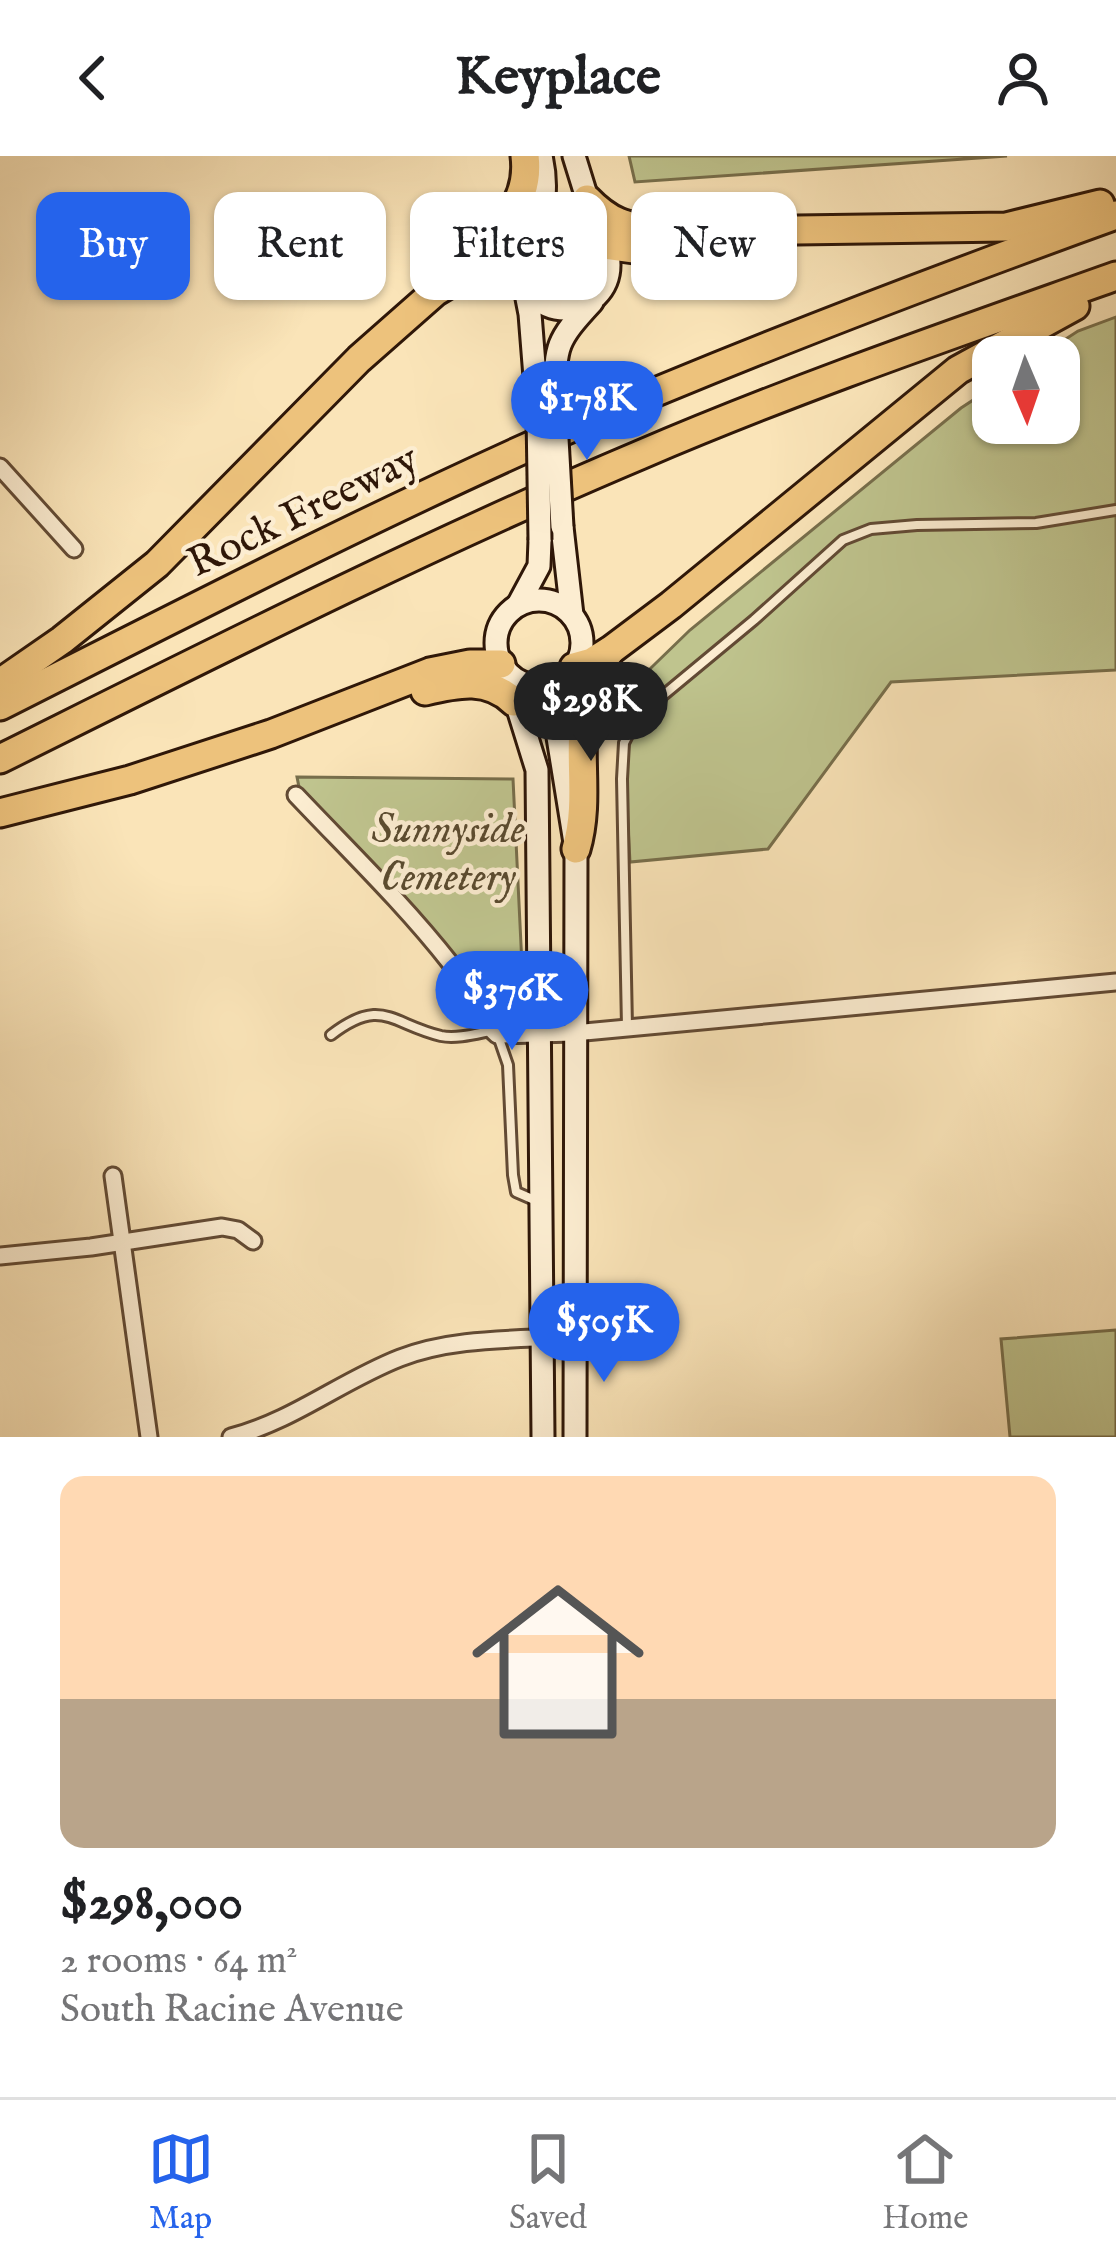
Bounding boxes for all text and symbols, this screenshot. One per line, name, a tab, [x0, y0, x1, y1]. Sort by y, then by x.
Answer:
text: Keyplace	[455, 44, 661, 113]
icon: back	[60, 45, 126, 111]
icon: person	[990, 45, 1056, 111]
chip: Buy	[36, 192, 190, 300]
chip: Rent	[214, 192, 386, 300]
chip: Filters	[410, 192, 607, 300]
chip: New	[631, 192, 797, 300]
north arrow	[972, 336, 1080, 444]
map controls	[972, 336, 1080, 444]
pin: $178K	[503, 361, 671, 463]
text: $178K	[538, 375, 636, 424]
street label: Rock Freeway	[180, 433, 428, 591]
pin: $298K	[507, 662, 675, 764]
text: $298K	[541, 676, 641, 725]
park label: Sunnyside Cemetery	[371, 804, 525, 905]
pin: $376K	[428, 951, 596, 1053]
text: $376K	[462, 965, 562, 1014]
pin: $505K	[520, 1283, 688, 1385]
text: $505K	[555, 1297, 653, 1346]
icon: home	[450, 1554, 666, 1770]
text: $298,000	[60, 1872, 243, 1937]
text: 2 rooms · 64 m²	[60, 1937, 298, 1986]
text: South Racine Avenue	[60, 1986, 404, 2035]
tab: Map	[148, 2126, 214, 2240]
tab: Saved	[509, 2126, 587, 2240]
tab: Home	[882, 2126, 968, 2240]

